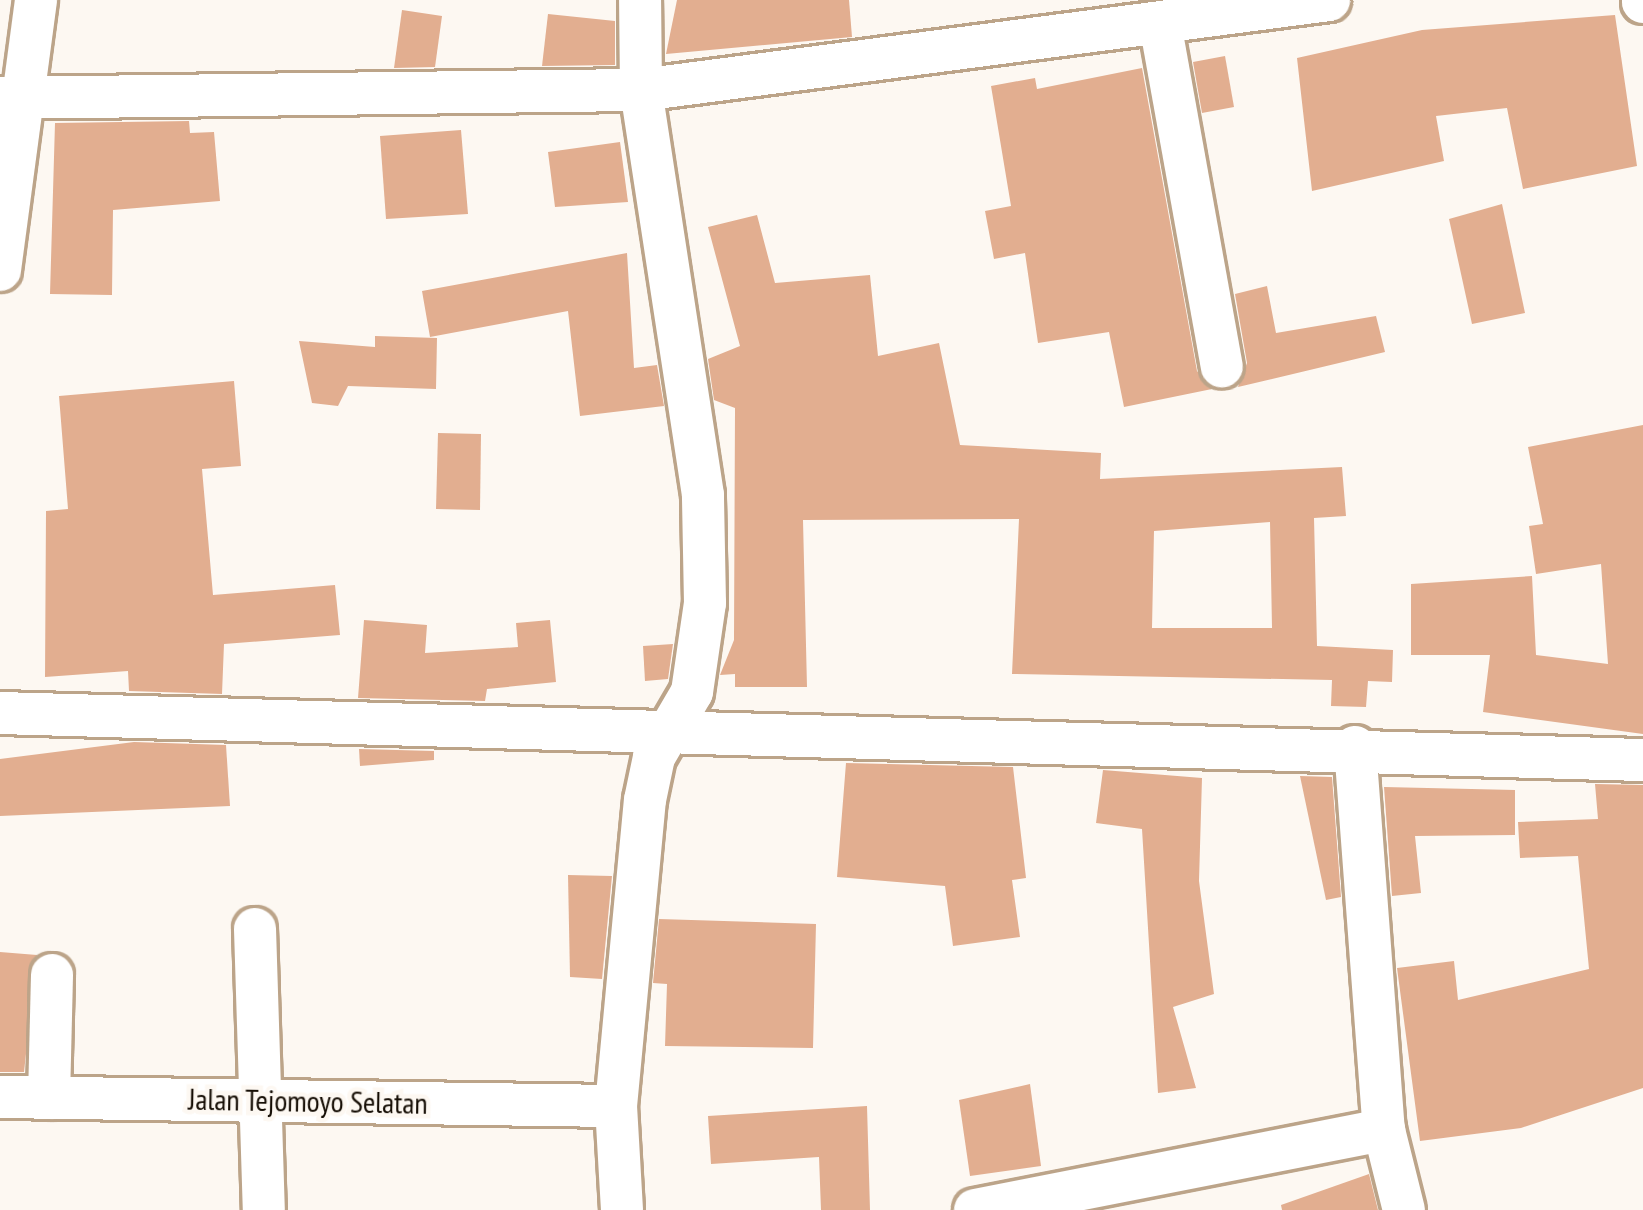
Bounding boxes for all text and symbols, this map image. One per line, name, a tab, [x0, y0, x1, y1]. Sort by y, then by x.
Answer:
street label: Jalan Tejomoyo Selatan	[188, 1081, 428, 1121]

